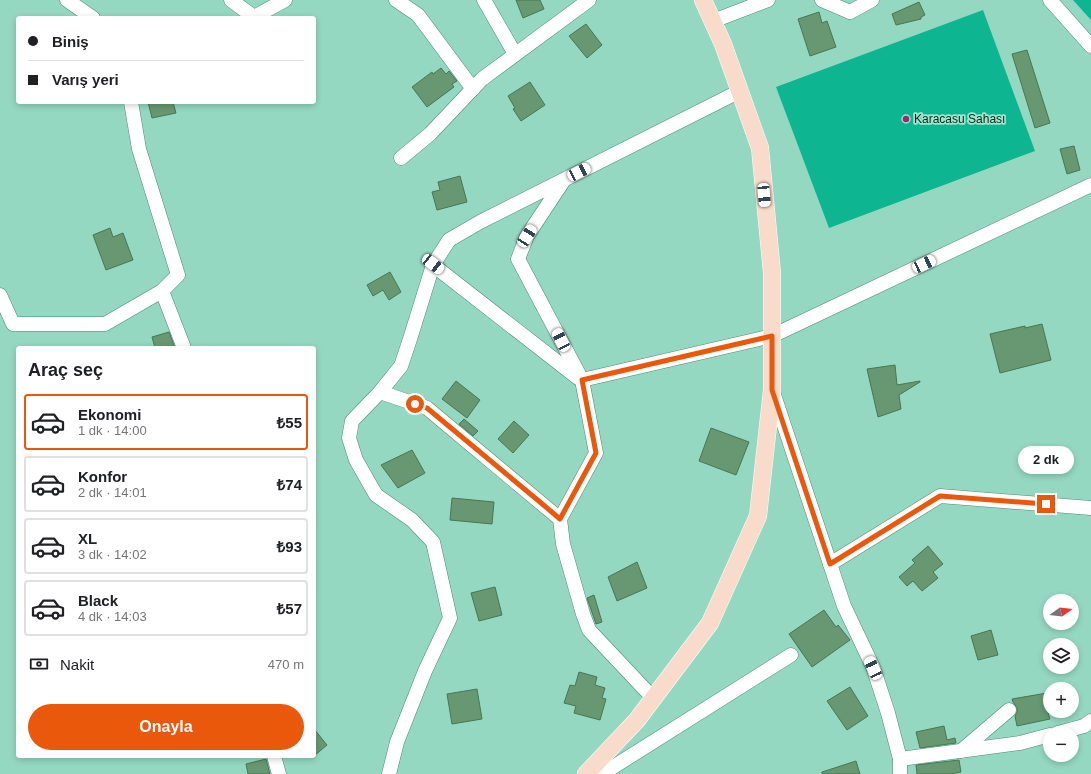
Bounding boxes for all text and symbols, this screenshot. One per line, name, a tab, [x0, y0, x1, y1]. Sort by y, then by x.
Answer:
text: Biniş	[52, 33, 89, 50]
text: Varış yeri	[52, 71, 119, 88]
place label: Karacasu Sahası	[914, 112, 1005, 126]
marker: Karacasu Sahası	[901, 114, 911, 124]
car	[566, 161, 592, 183]
car	[757, 183, 771, 207]
car	[515, 223, 539, 249]
car	[420, 252, 446, 276]
car	[911, 253, 937, 275]
car	[550, 327, 572, 353]
text: Araç seç	[28, 360, 103, 380]
route start	[406, 395, 424, 413]
icon: car	[30, 404, 66, 440]
text: Ekonomi	[78, 406, 141, 423]
text: ₺55	[277, 414, 302, 431]
text: 1 dk · 14:00	[78, 423, 147, 438]
callout: 2 dk	[1018, 446, 1074, 474]
text: 2 dk	[1033, 452, 1059, 467]
icon: car	[30, 466, 66, 502]
text: Konfor	[78, 468, 127, 485]
text: ₺74	[277, 476, 302, 493]
text: 2 dk · 14:01	[78, 485, 147, 500]
route end	[1037, 495, 1055, 513]
icon: car	[30, 528, 66, 564]
text: XL	[78, 530, 97, 547]
text: ₺93	[277, 538, 302, 555]
text: 3 dk · 14:02	[78, 547, 147, 562]
icon: car	[30, 590, 66, 626]
text: Black	[78, 592, 118, 609]
north arrow	[1043, 594, 1079, 630]
map controls	[1043, 594, 1079, 762]
text: ₺57	[277, 600, 302, 617]
text: 4 dk · 14:03	[78, 609, 147, 624]
button: layers	[1043, 638, 1079, 674]
icon: cash	[28, 653, 50, 675]
car	[862, 655, 884, 681]
text: Nakit	[60, 656, 94, 673]
text: 470 m	[268, 657, 304, 672]
button: +	[1043, 682, 1079, 718]
button: Onayla	[28, 704, 304, 750]
button: −	[1043, 726, 1079, 762]

